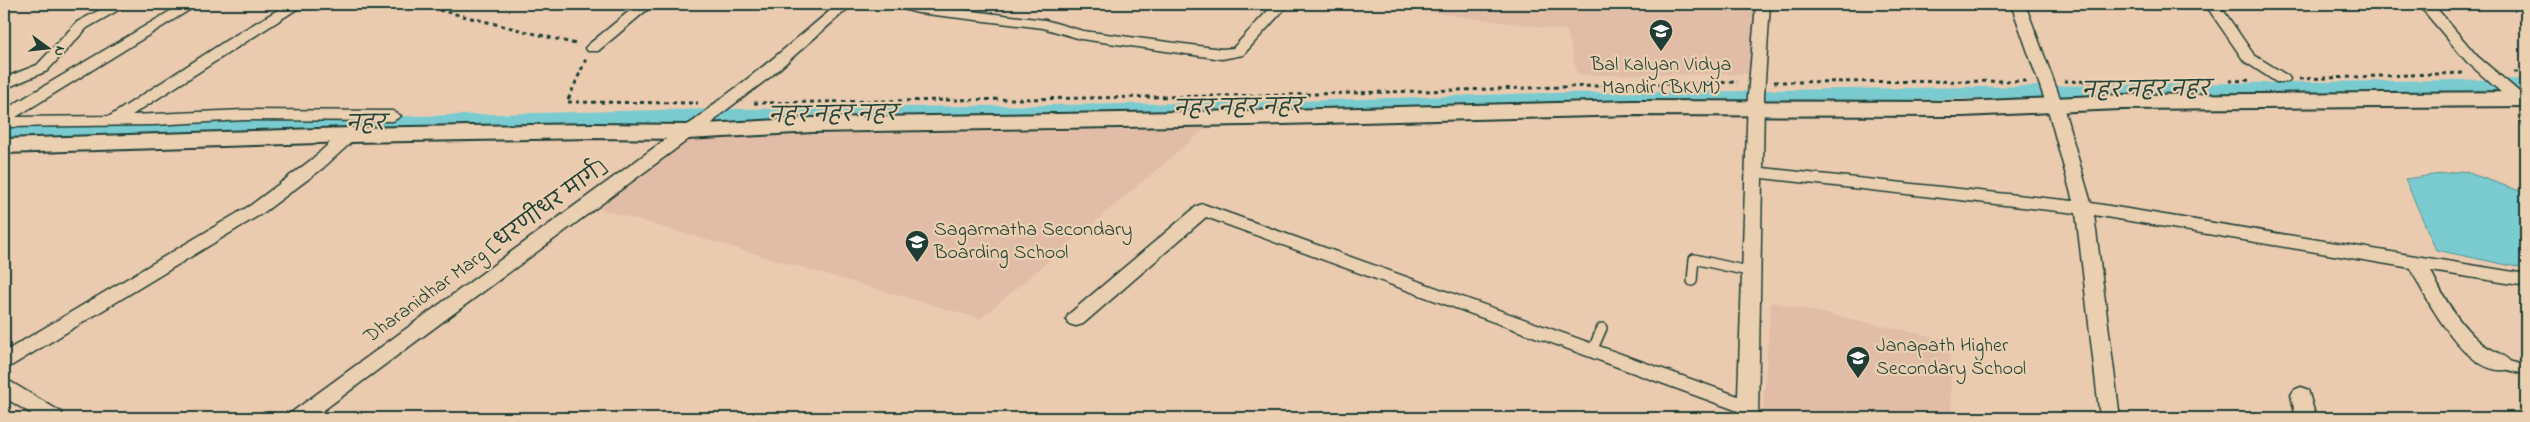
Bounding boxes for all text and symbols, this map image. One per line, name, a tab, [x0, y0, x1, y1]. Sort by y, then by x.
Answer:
school or university icon: Bal Kalyan Vidya Mandir (BKVM)	[1648, 18, 1674, 52]
north arrow	[22, 22, 72, 72]
text: N	[48, 44, 70, 58]
place label: Bal Kalyan Vidya Mandir (BKVM)	[1590, 51, 1731, 103]
water label: नहर नहर नहर	[2082, 75, 2216, 107]
water label: नहर नहर नहर	[1174, 93, 1308, 125]
water label: नहर नहर नहर	[769, 100, 903, 132]
water label: नहर	[346, 110, 391, 140]
street label: Dharanidhar Marg [धरणीधर मार्ग]	[356, 152, 615, 353]
place label: Sagarmatha Secondary Boarding School	[933, 216, 1132, 269]
school or university icon: Sagarmatha Secondary Boarding School	[904, 229, 930, 263]
place label: Janapath Higher Secondary School	[1876, 332, 2026, 384]
school or university icon: Janapath Higher Secondary School	[1845, 345, 1871, 379]

